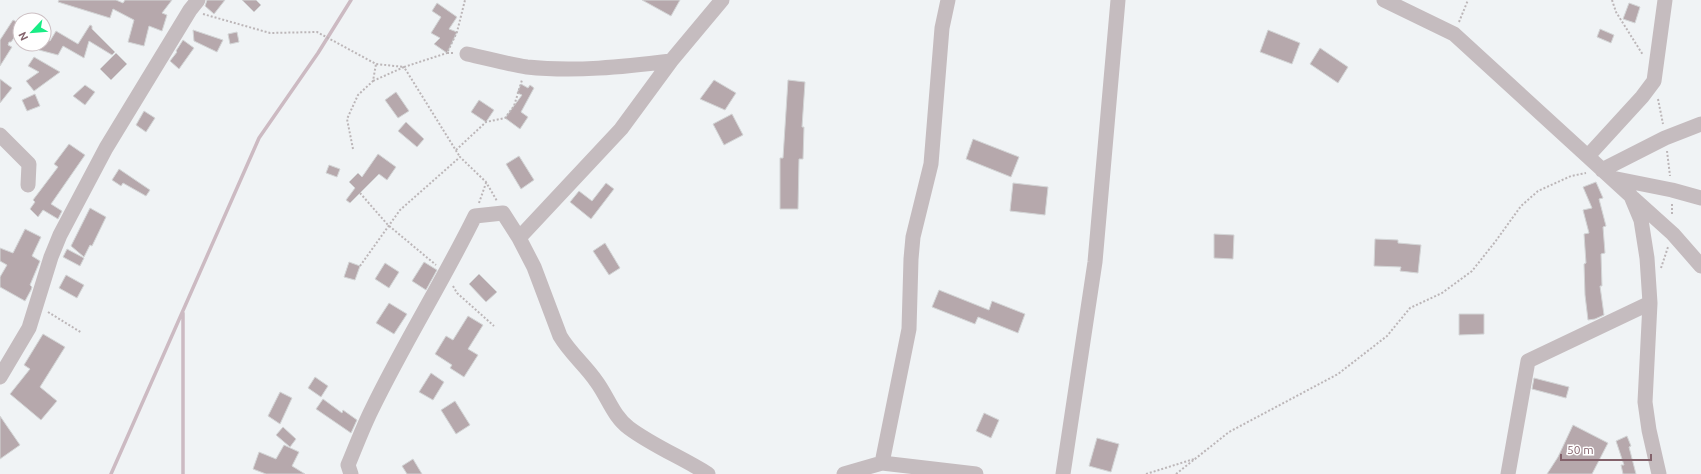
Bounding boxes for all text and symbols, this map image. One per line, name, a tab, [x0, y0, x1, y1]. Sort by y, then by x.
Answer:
north arrow	[12, 12, 52, 52]
text: N	[16, 30, 30, 43]
scale bar	[1561, 436, 1651, 462]
text: 50 m	[1567, 443, 1594, 456]

